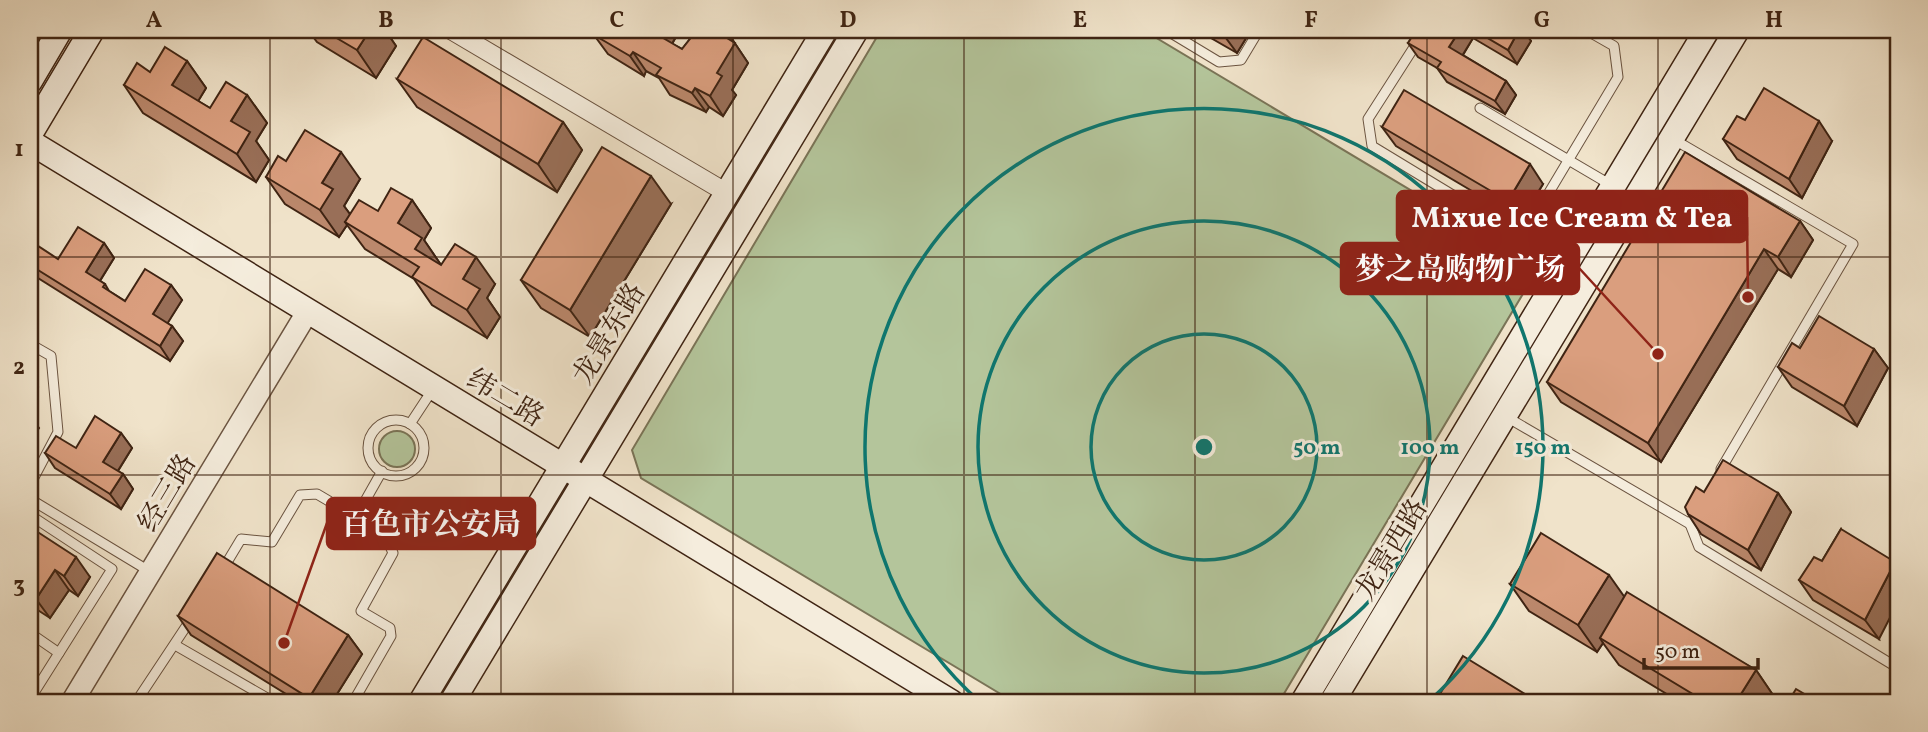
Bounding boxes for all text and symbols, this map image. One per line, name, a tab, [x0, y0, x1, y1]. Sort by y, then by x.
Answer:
text: A	[146, 5, 162, 37]
text: B	[378, 5, 394, 37]
text: C	[610, 5, 624, 37]
text: D	[840, 5, 857, 37]
text: E	[1073, 5, 1087, 37]
text: F	[1304, 5, 1318, 37]
text: G	[1534, 5, 1550, 37]
text: H	[1765, 5, 1783, 37]
text: 1	[14, 134, 24, 166]
callout: Mixue Ice Cream & Tea	[1397, 191, 1747, 242]
text: Mixue Ice Cream & Tea	[1412, 198, 1732, 240]
callout: 梦之岛购物广场	[1341, 243, 1579, 294]
text: 梦之岛购物广场	[1355, 250, 1565, 292]
street label: 龙景东路	[565, 276, 656, 392]
text: 2	[13, 352, 25, 384]
street label: 纬二路	[459, 361, 551, 437]
text: 50 m	[1293, 434, 1341, 463]
text: 100 m	[1400, 434, 1460, 463]
text: 150 m	[1515, 434, 1571, 463]
centre of rings	[1192, 435, 1216, 459]
street label: 经三路	[130, 447, 206, 539]
street label: 龙景西路	[1347, 492, 1438, 608]
callout: 百色市公安局	[327, 498, 535, 549]
text: 百色市公安局	[341, 505, 521, 547]
text: 3	[13, 570, 25, 602]
scale bar	[1644, 627, 1758, 671]
text: 50 m	[1655, 638, 1700, 667]

